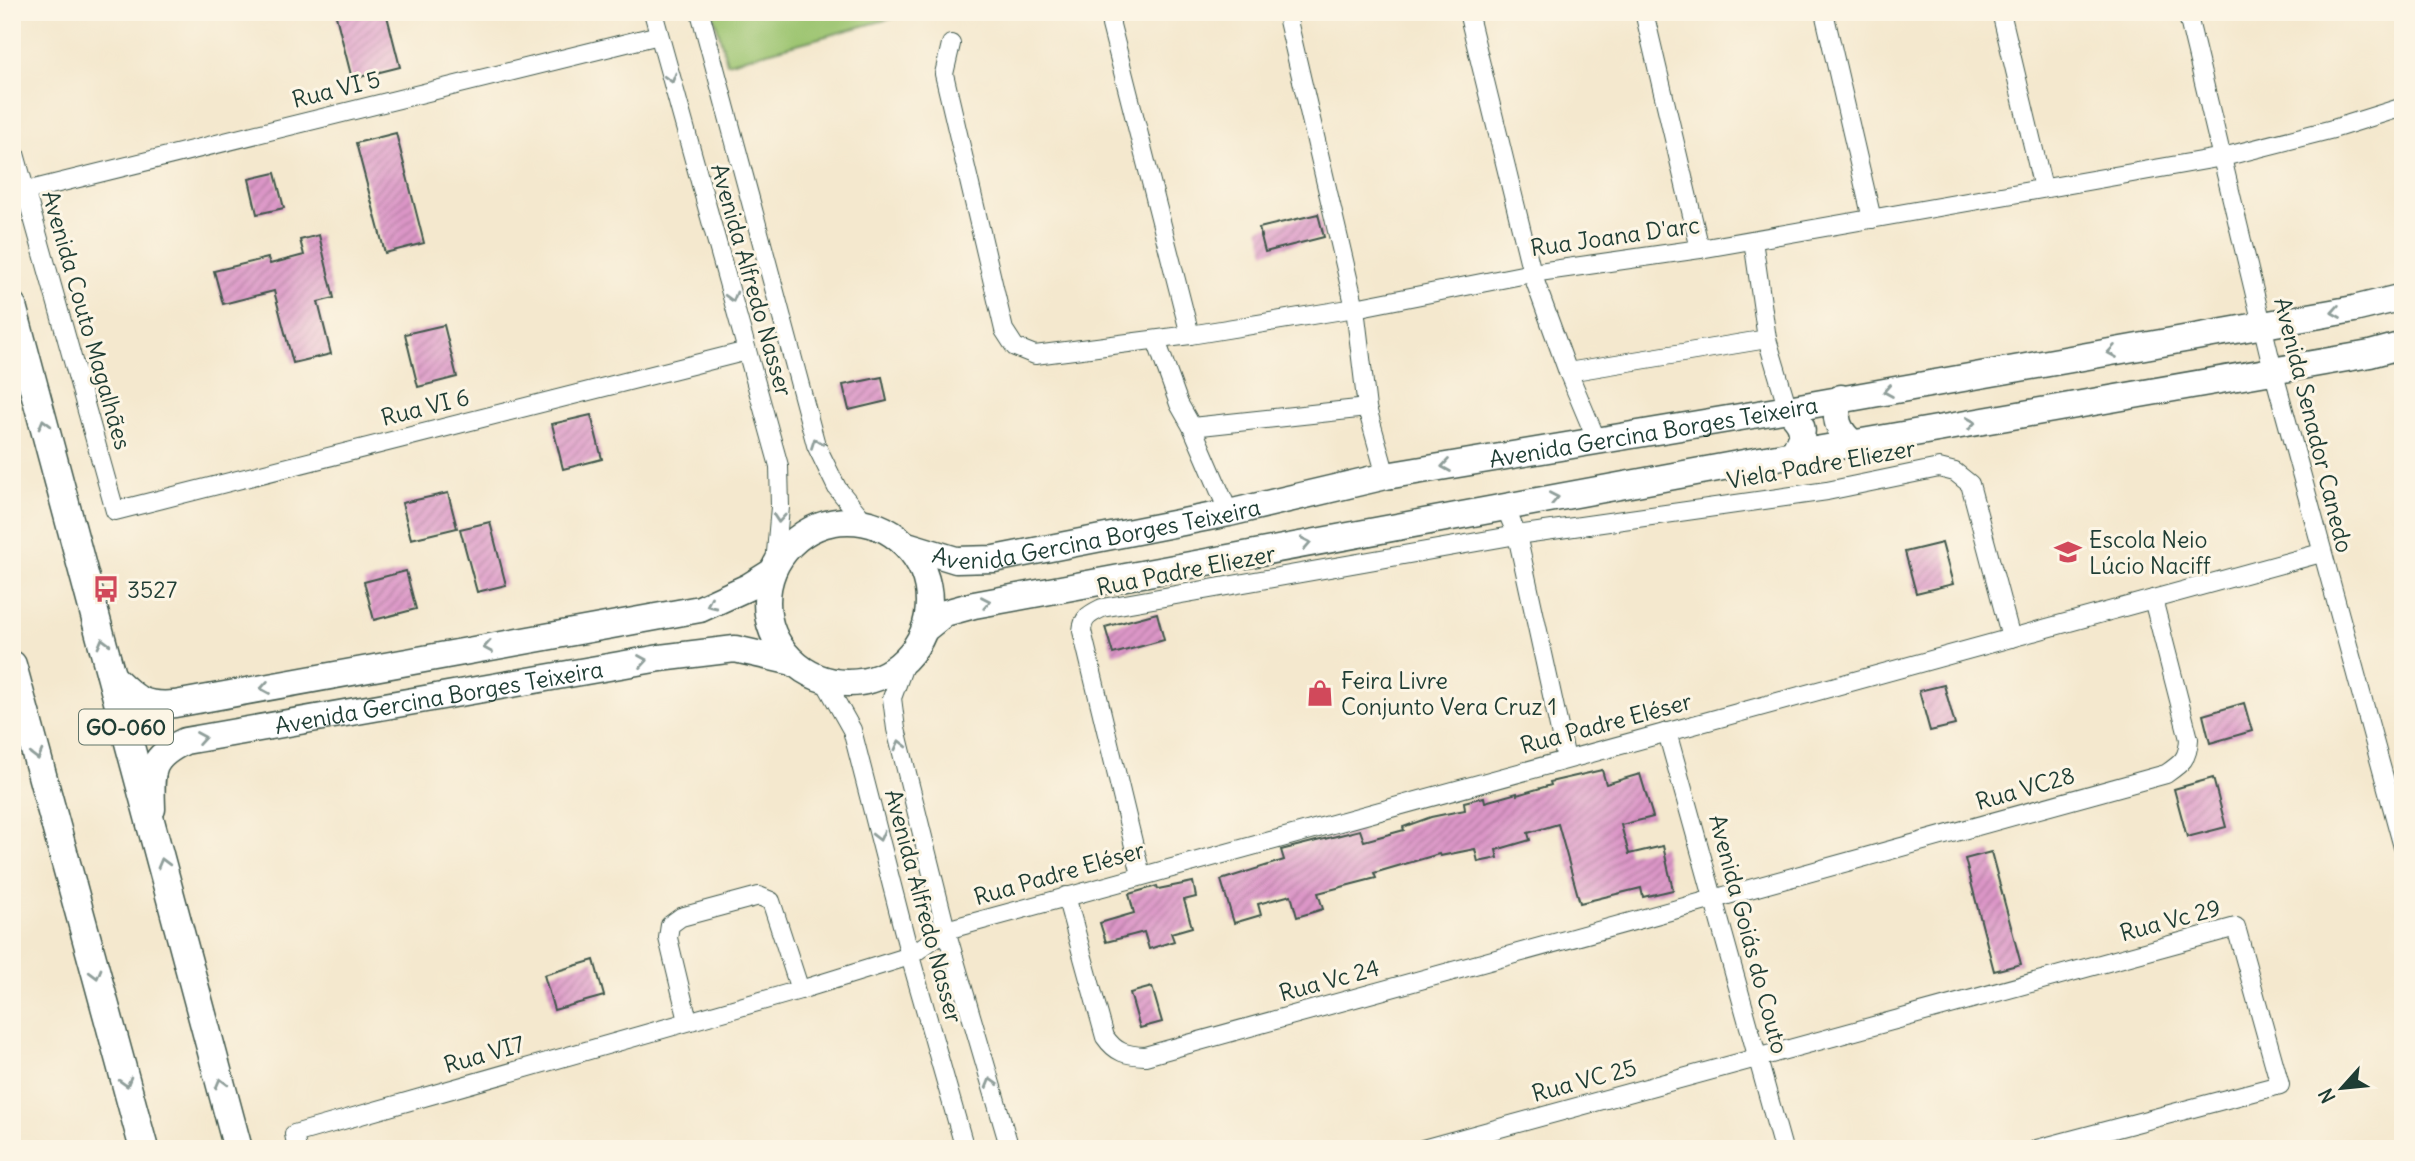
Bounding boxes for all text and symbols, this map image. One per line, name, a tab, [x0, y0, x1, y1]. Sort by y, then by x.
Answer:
street label: Rua VI 5	[289, 64, 383, 114]
one-way arrow	[663, 72, 677, 84]
street label: Avenida Alfredo Nasser	[705, 160, 799, 400]
street label: Avenida Couto Magalhães	[36, 187, 138, 453]
street label: Rua Joana D'arc	[1529, 210, 1701, 262]
one-way arrow	[723, 291, 738, 303]
street label: Avenida Senador Canedo	[2268, 294, 2360, 556]
one-way arrow	[2330, 304, 2342, 319]
one-way arrow	[2106, 344, 2118, 359]
street label: Rua VI 6	[378, 382, 472, 432]
one-way arrow	[1882, 383, 1894, 398]
street label: Avenida Gercina Borges Teixeira	[1487, 390, 1820, 473]
one-way arrow	[1965, 416, 1977, 431]
one-way arrow	[38, 418, 52, 430]
street label: Viela Padre Eliezer	[1725, 433, 1918, 495]
one-way arrow	[810, 437, 824, 449]
one-way arrow	[1440, 458, 1452, 473]
one-way arrow	[1548, 491, 1560, 506]
street label: Avenida Gercina Borges Teixeira	[929, 492, 1263, 575]
one-way arrow	[772, 513, 787, 524]
place label: Escola Neio Lúcio Naciff	[2089, 525, 2211, 580]
one-way arrow	[1300, 536, 1312, 551]
school or university icon: Escola Neio Lúcio Naciff	[2053, 537, 2083, 567]
street label: Rua Padre Eliezer	[1094, 538, 1278, 602]
bus stop icon: 3527	[91, 574, 121, 604]
place label: 3527	[127, 575, 177, 604]
one-way arrow	[980, 595, 992, 610]
one-way arrow	[706, 596, 718, 610]
one-way arrow	[97, 637, 111, 649]
one-way arrow	[483, 639, 495, 654]
street label: Avenida Gercina Borges Teixeira	[272, 654, 605, 740]
one-way arrow	[637, 654, 649, 669]
place label: Feira Livre Conjunto Vera Cruz 1	[1341, 666, 1557, 721]
shop icon: Feira Livre Conjunto Vera Cruz 1	[1305, 678, 1335, 708]
one-way arrow	[259, 680, 271, 695]
street label: Rua Padre Eléser	[1517, 686, 1695, 760]
road number: GO-060	[79, 710, 173, 744]
one-way arrow	[195, 731, 207, 746]
one-way arrow	[894, 739, 908, 751]
one-way arrow	[29, 748, 43, 760]
street label: Rua VC28	[1972, 760, 2078, 816]
street label: Avenida Alfredo Nasser	[879, 786, 969, 1027]
street label: Avenida Goiás do Couto	[1703, 811, 1795, 1057]
one-way arrow	[871, 829, 885, 841]
street label: Rua Padre Eléser	[970, 835, 1148, 911]
one-way arrow	[156, 857, 171, 869]
street label: Rua Vc 29	[2117, 893, 2223, 947]
street label: Rua Vc 24	[1276, 953, 1382, 1007]
one-way arrow	[88, 968, 103, 980]
street label: Rua VI7	[441, 1029, 527, 1079]
street label: Rua VC 25	[1529, 1052, 1639, 1108]
north arrow	[2306, 1052, 2376, 1122]
one-way arrow	[118, 1076, 132, 1088]
one-way arrow	[215, 1077, 229, 1089]
one-way arrow	[984, 1077, 999, 1089]
text: N	[2313, 1084, 2341, 1107]

